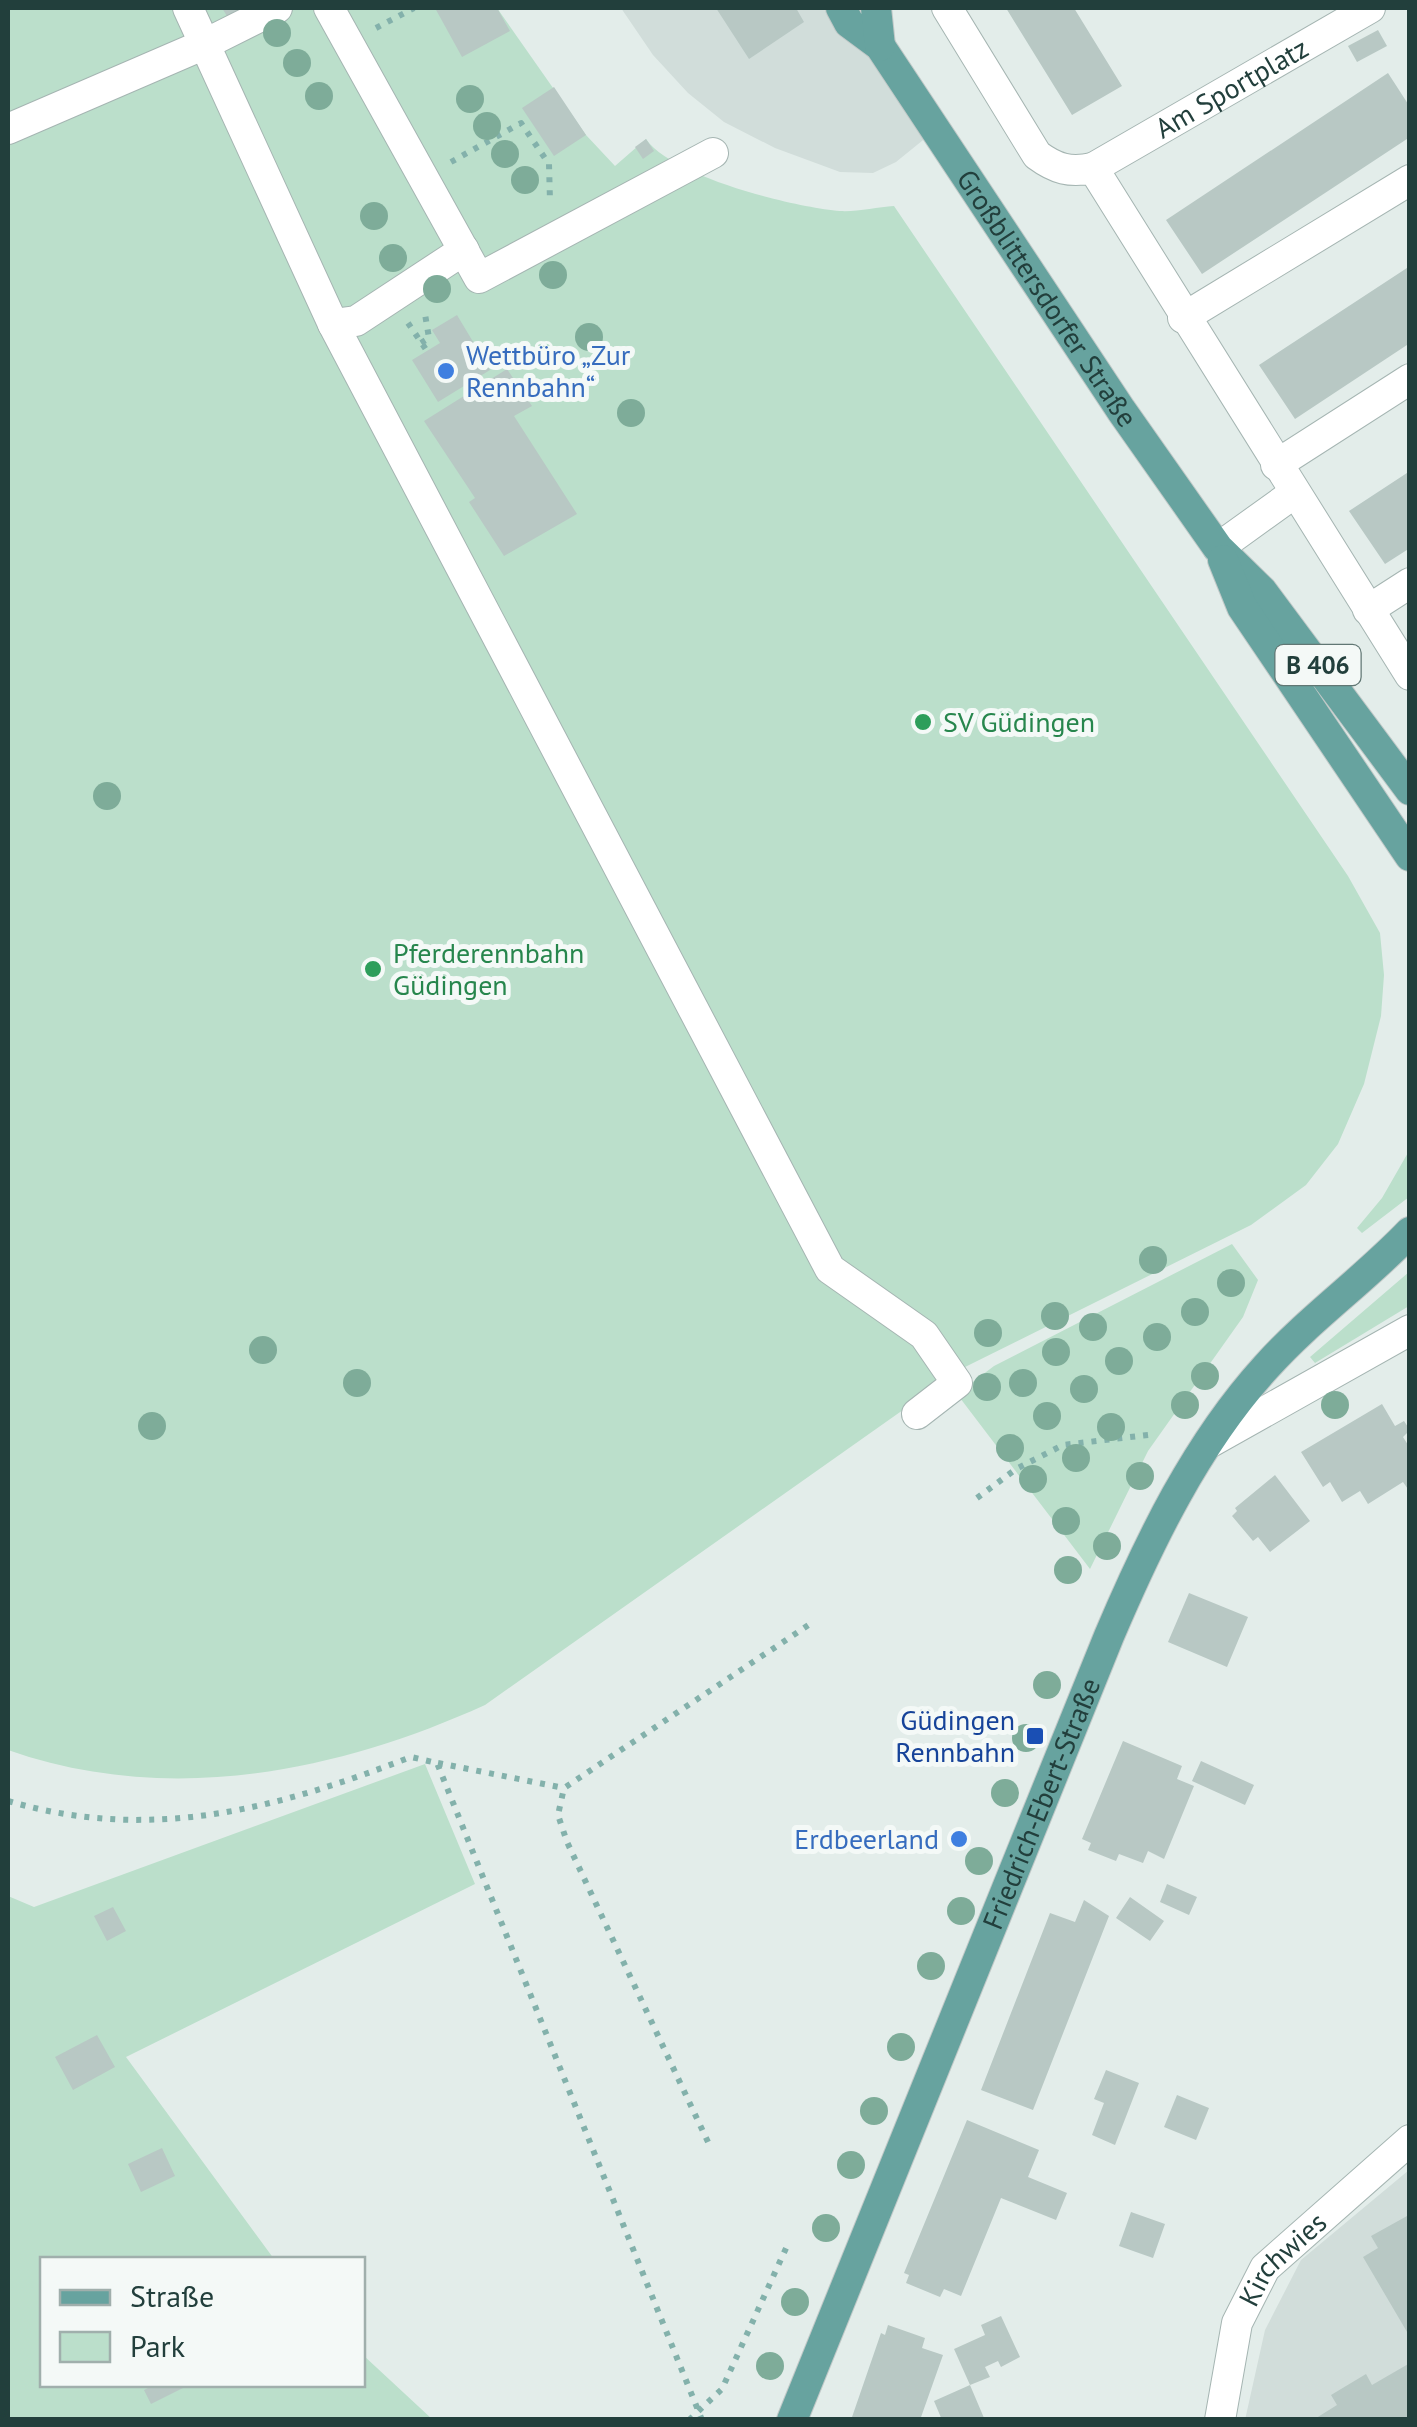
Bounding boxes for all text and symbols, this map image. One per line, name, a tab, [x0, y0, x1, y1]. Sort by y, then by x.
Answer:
street label: Am Sportplatz	[1148, 29, 1315, 146]
street label: Großblittersdorfer Straße	[949, 162, 1146, 434]
place label: Wettbüro „Zur Rennbahn“	[466, 336, 631, 405]
marker: Wettbüro „Zur Rennbahn“	[435, 360, 457, 382]
road number: B 406	[1276, 645, 1360, 685]
place label: SV Güdingen	[943, 703, 1095, 740]
marker: SV Güdingen	[912, 711, 934, 733]
place label: Pferderennbahn Güdingen	[393, 934, 584, 1003]
marker: Pferderennbahn Güdingen	[362, 958, 384, 980]
street label: Friedrich-Ebert-Straße	[973, 1672, 1108, 1934]
place label: Güdingen Rennbahn	[895, 1701, 1015, 1770]
marker: Güdingen Rennbahn	[1024, 1725, 1046, 1747]
place label: Erdbeerland	[794, 1820, 939, 1857]
marker: Erdbeerland	[948, 1828, 970, 1850]
street label: Kirchwies	[1230, 2204, 1334, 2312]
legend	[40, 2257, 365, 2387]
text: Straße	[130, 2276, 214, 2315]
text: Park	[130, 2326, 186, 2365]

